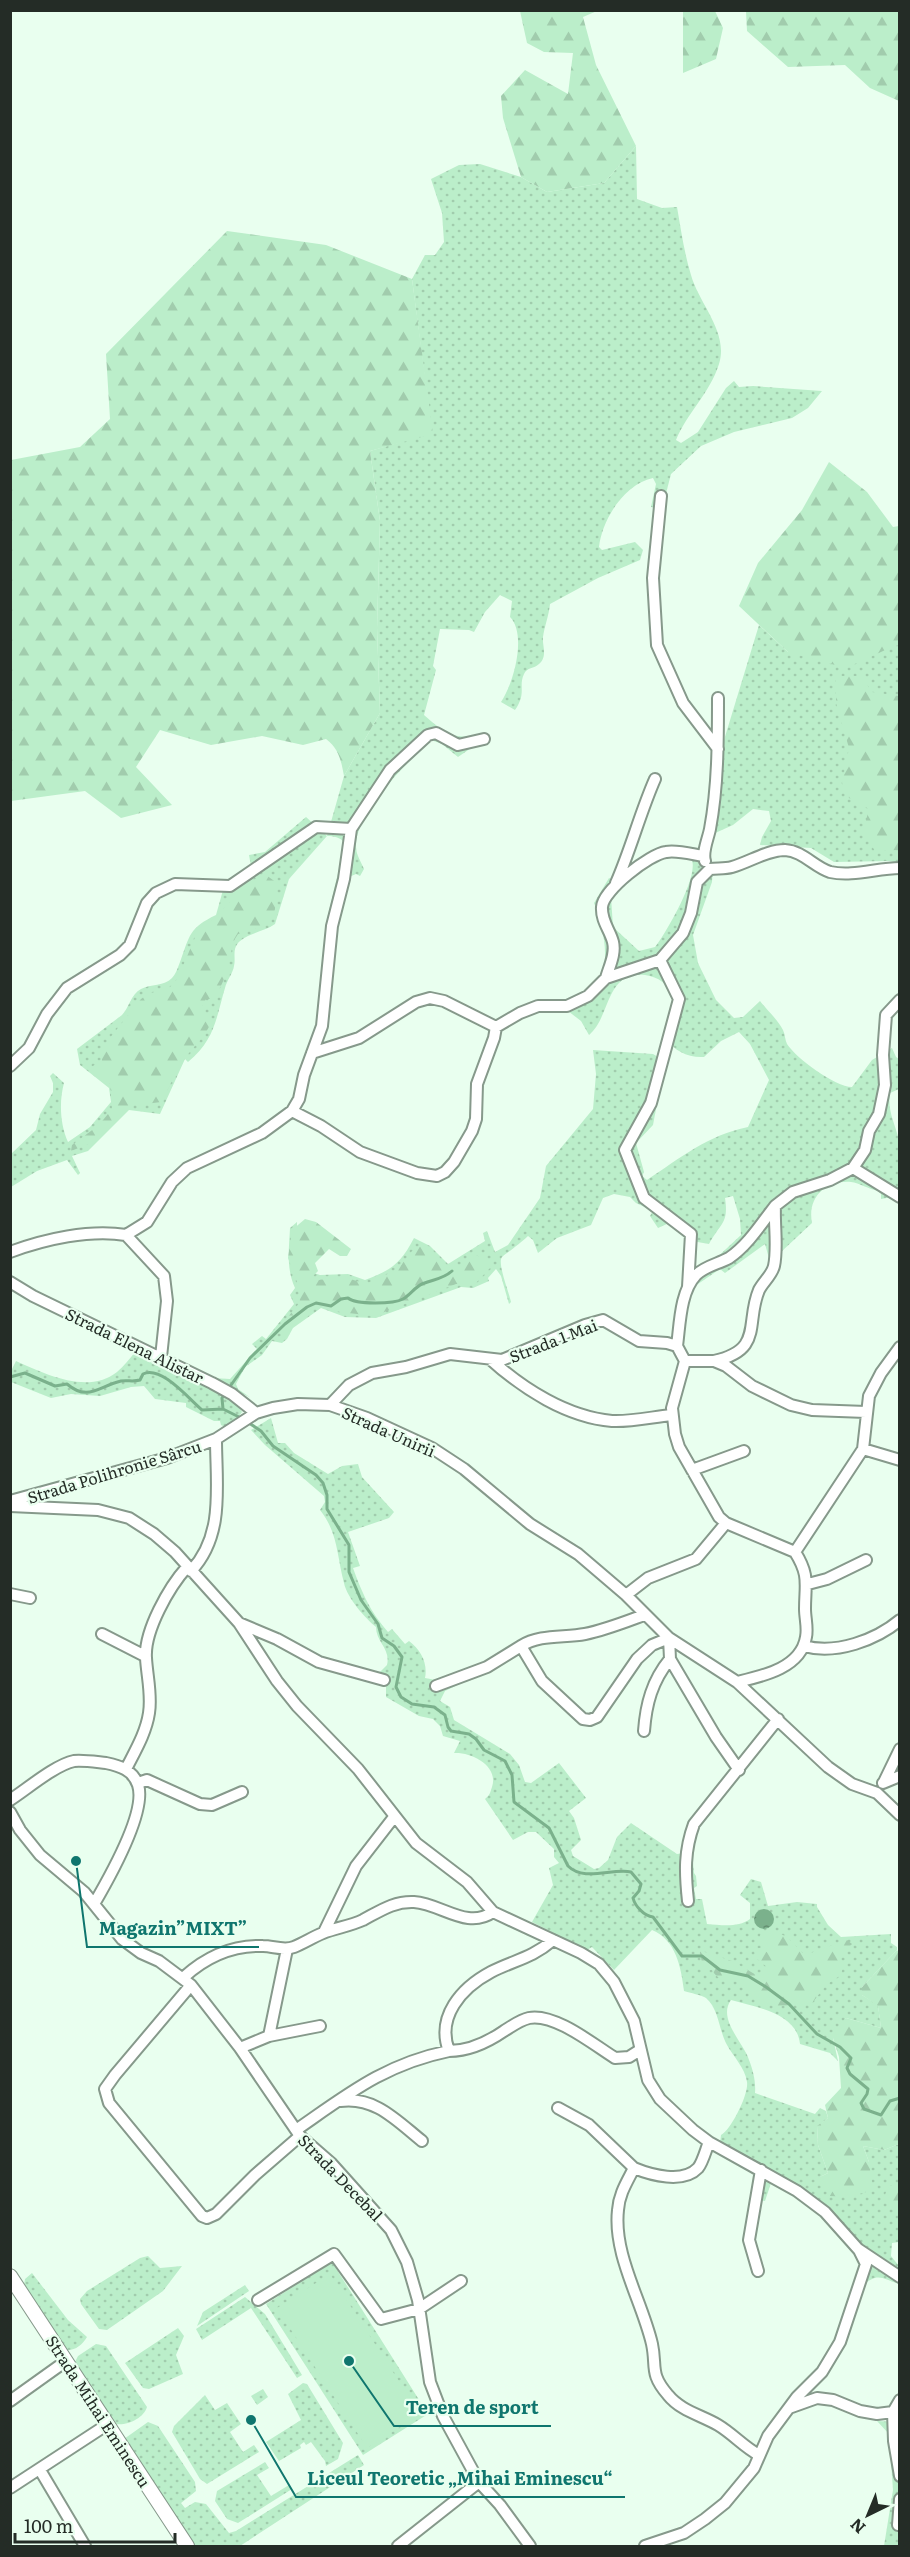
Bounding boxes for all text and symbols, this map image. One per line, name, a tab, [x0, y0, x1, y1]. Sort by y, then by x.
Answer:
street label: Strada Elena Alistar	[62, 1301, 208, 1389]
street label: Strada 1 Mai	[505, 1312, 601, 1368]
street label: Strada Unirii	[338, 1400, 440, 1462]
street label: Strada Polihronie Sârcu	[24, 1433, 204, 1509]
callout: Magazin”MIXT”	[87, 1911, 259, 1947]
text: Magazin”MIXT”	[99, 1914, 247, 1941]
street label: Strada Decebal	[293, 2128, 389, 2226]
street label: Strada Mihai Eminescu	[41, 2330, 157, 2492]
callout: Teren de sport	[394, 2390, 551, 2426]
text: Teren de sport	[405, 2393, 539, 2420]
callout: Liceul Teoretic „Mihai Eminescu“	[296, 2461, 625, 2497]
text: Liceul Teoretic „Mihai Eminescu“	[307, 2464, 613, 2491]
north arrow	[838, 2485, 898, 2545]
scale bar	[15, 2506, 176, 2544]
text: 100 m	[24, 2512, 73, 2539]
text: N	[844, 2513, 870, 2540]

